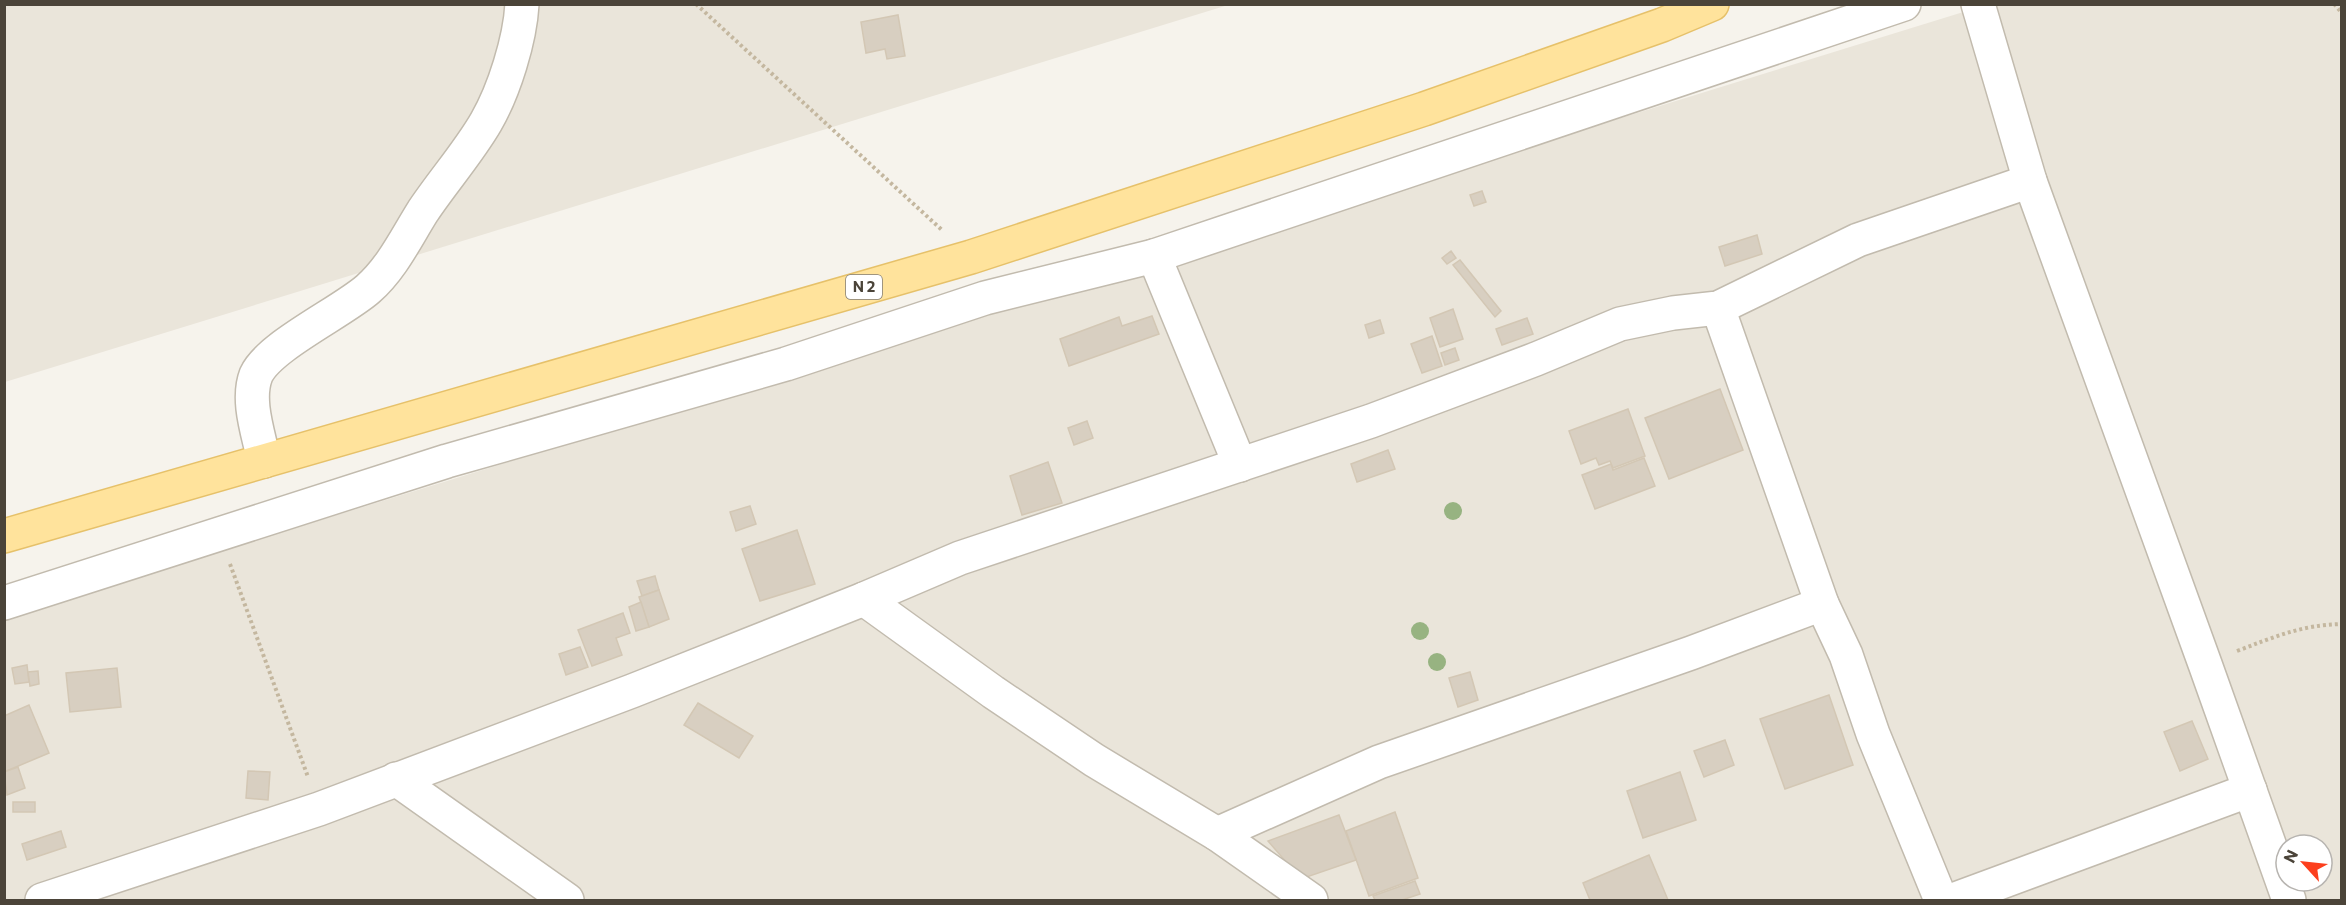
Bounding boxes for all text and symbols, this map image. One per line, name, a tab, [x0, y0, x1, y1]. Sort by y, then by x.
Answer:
road number: N 2	[846, 275, 882, 299]
north arrow	[2274, 833, 2334, 893]
text: N	[2279, 846, 2301, 866]

